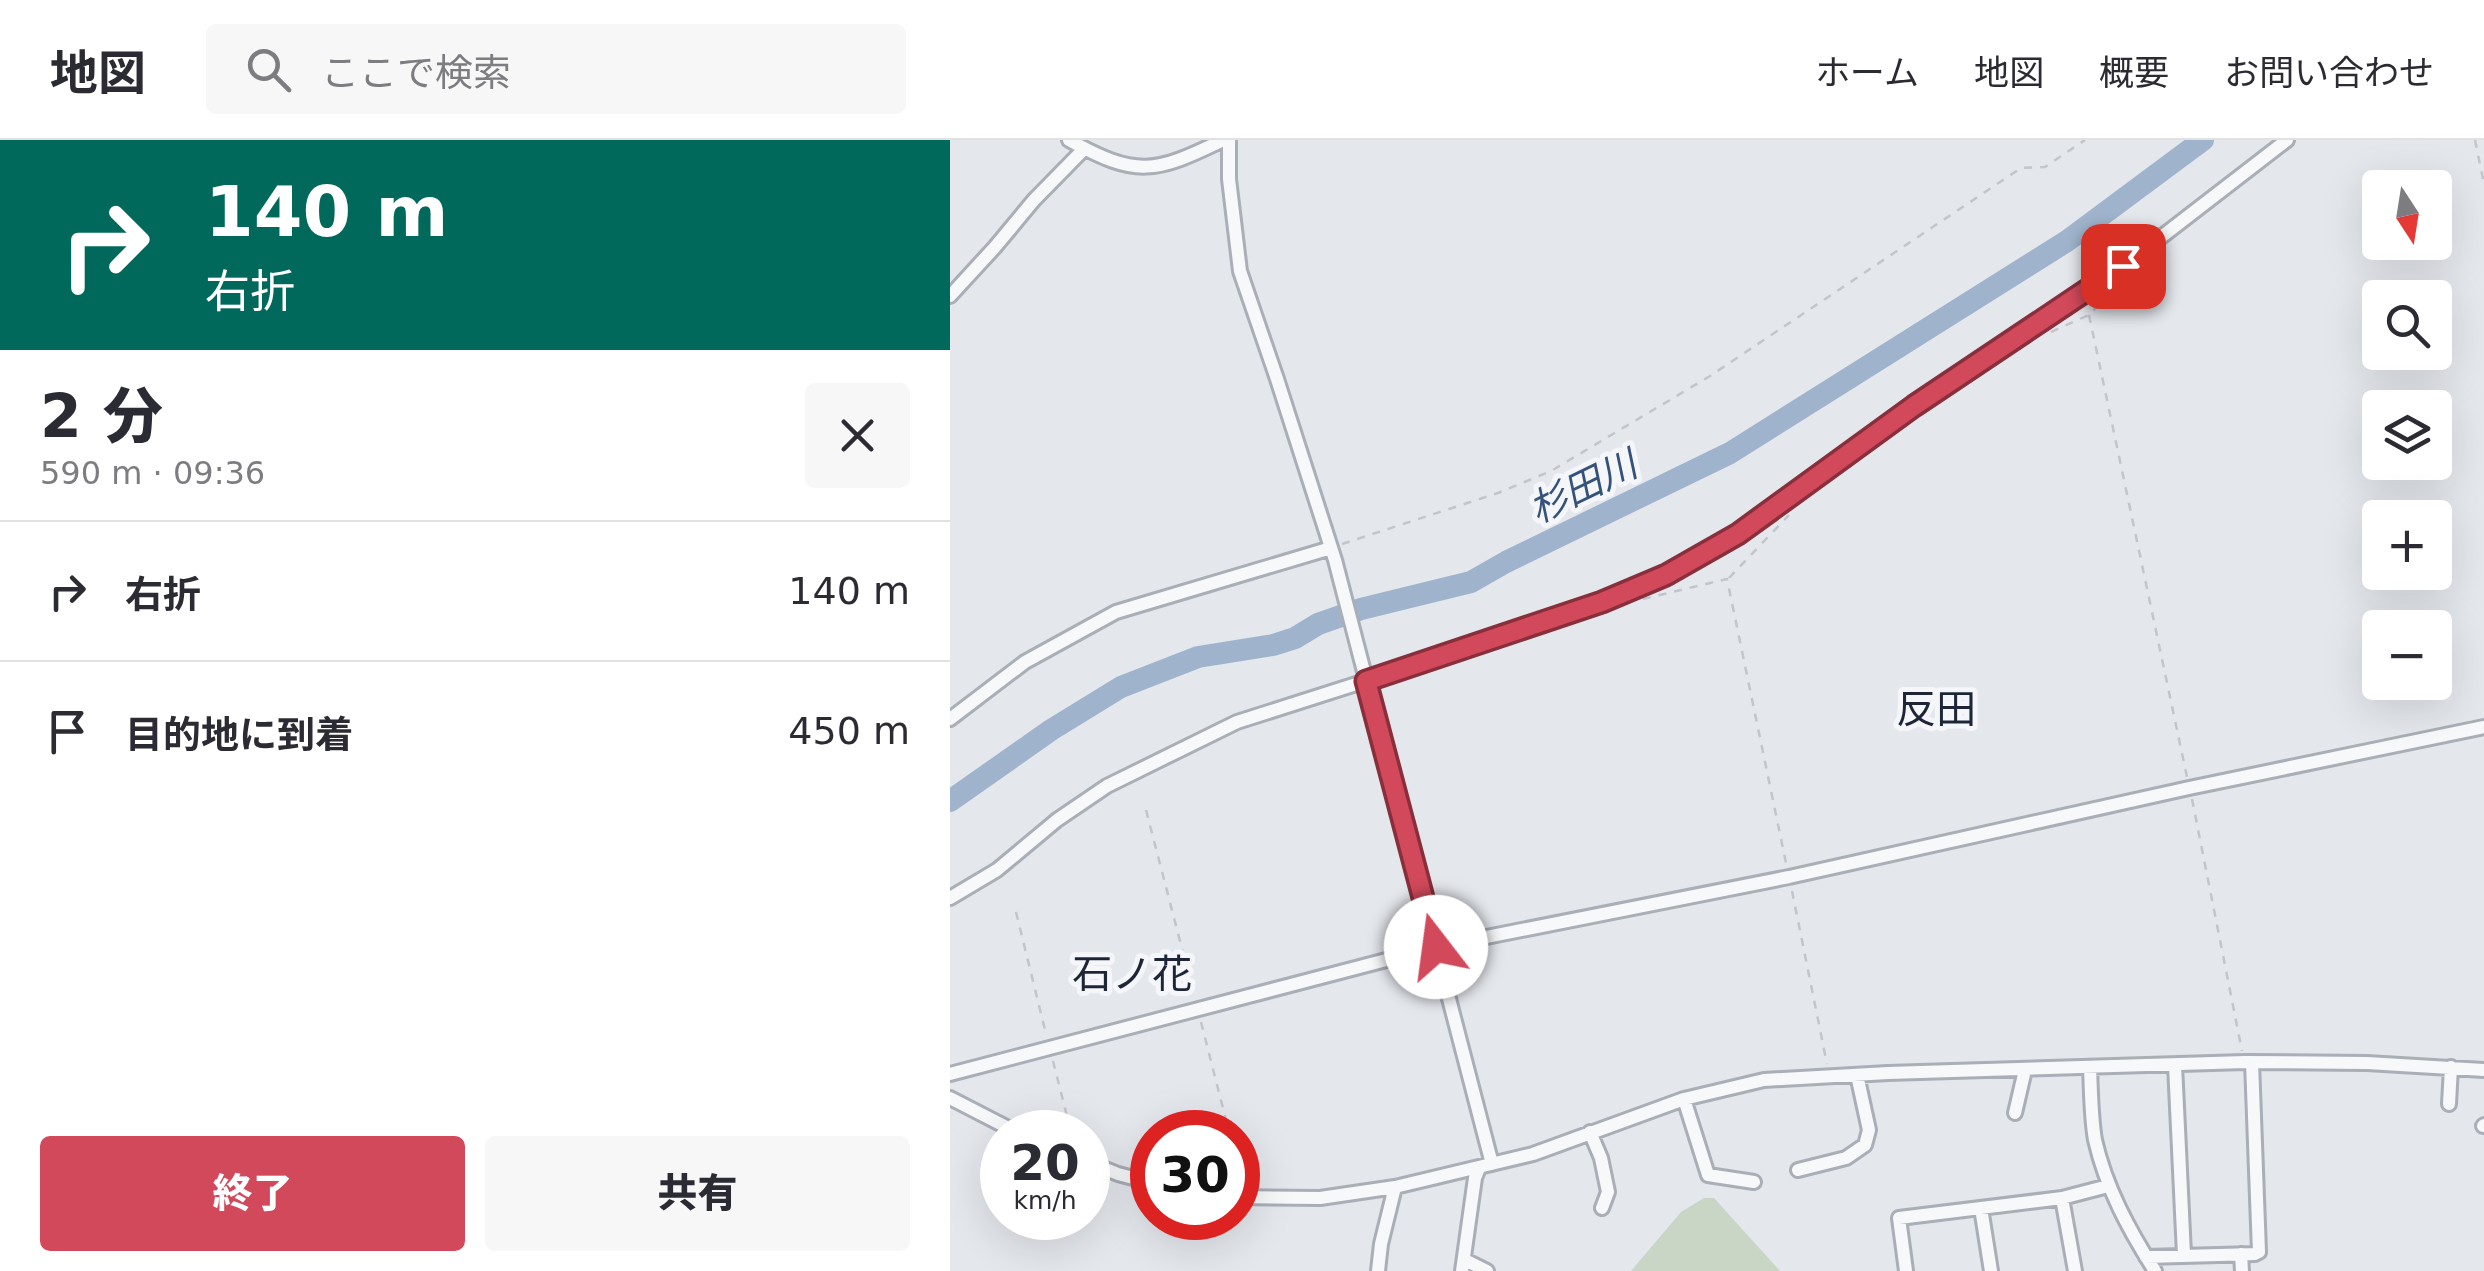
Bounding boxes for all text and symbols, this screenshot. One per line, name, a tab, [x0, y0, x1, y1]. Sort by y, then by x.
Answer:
search box	[206, 24, 906, 114]
icon: search	[241, 42, 296, 97]
text: 地図	[50, 45, 146, 101]
text: ここで検索	[321, 51, 511, 95]
text: ホーム	[1815, 53, 1919, 93]
text: 地図	[1974, 53, 2044, 93]
text: 概要	[2099, 53, 2169, 93]
text: お問い合わせ	[2224, 53, 2434, 93]
north arrow	[2362, 170, 2452, 260]
map controls	[2362, 170, 2452, 700]
text: 140 m	[205, 171, 448, 253]
icon: right	[40, 180, 170, 310]
pin	[2081, 224, 2166, 309]
icon: arrive	[2096, 239, 2151, 294]
text: 右折	[205, 265, 295, 318]
button: search	[2362, 280, 2452, 370]
text: 2 分	[40, 381, 163, 451]
button: close	[805, 383, 910, 488]
button: layers	[2362, 390, 2452, 480]
water label: 杉田川	[1522, 440, 1647, 532]
text: 590 m · 09:36	[40, 454, 265, 492]
button: +	[2362, 500, 2452, 590]
icon: right	[40, 564, 95, 619]
text: 140 m	[788, 569, 910, 613]
text: 右折	[125, 573, 201, 617]
button: −	[2362, 610, 2452, 700]
district label: 反田	[1896, 686, 1976, 732]
icon: arrive	[40, 704, 95, 759]
text: 450 m	[788, 709, 910, 753]
text: 目的地に到着	[125, 713, 353, 757]
position arrow	[1384, 895, 1488, 999]
district label: 石ノ花	[1072, 951, 1192, 997]
speed limit sign: 30	[1130, 1110, 1260, 1240]
text: 20	[1010, 1134, 1080, 1192]
button: 終了	[40, 1136, 465, 1251]
button: 共有	[485, 1136, 910, 1251]
text: km/h	[1013, 1186, 1077, 1215]

